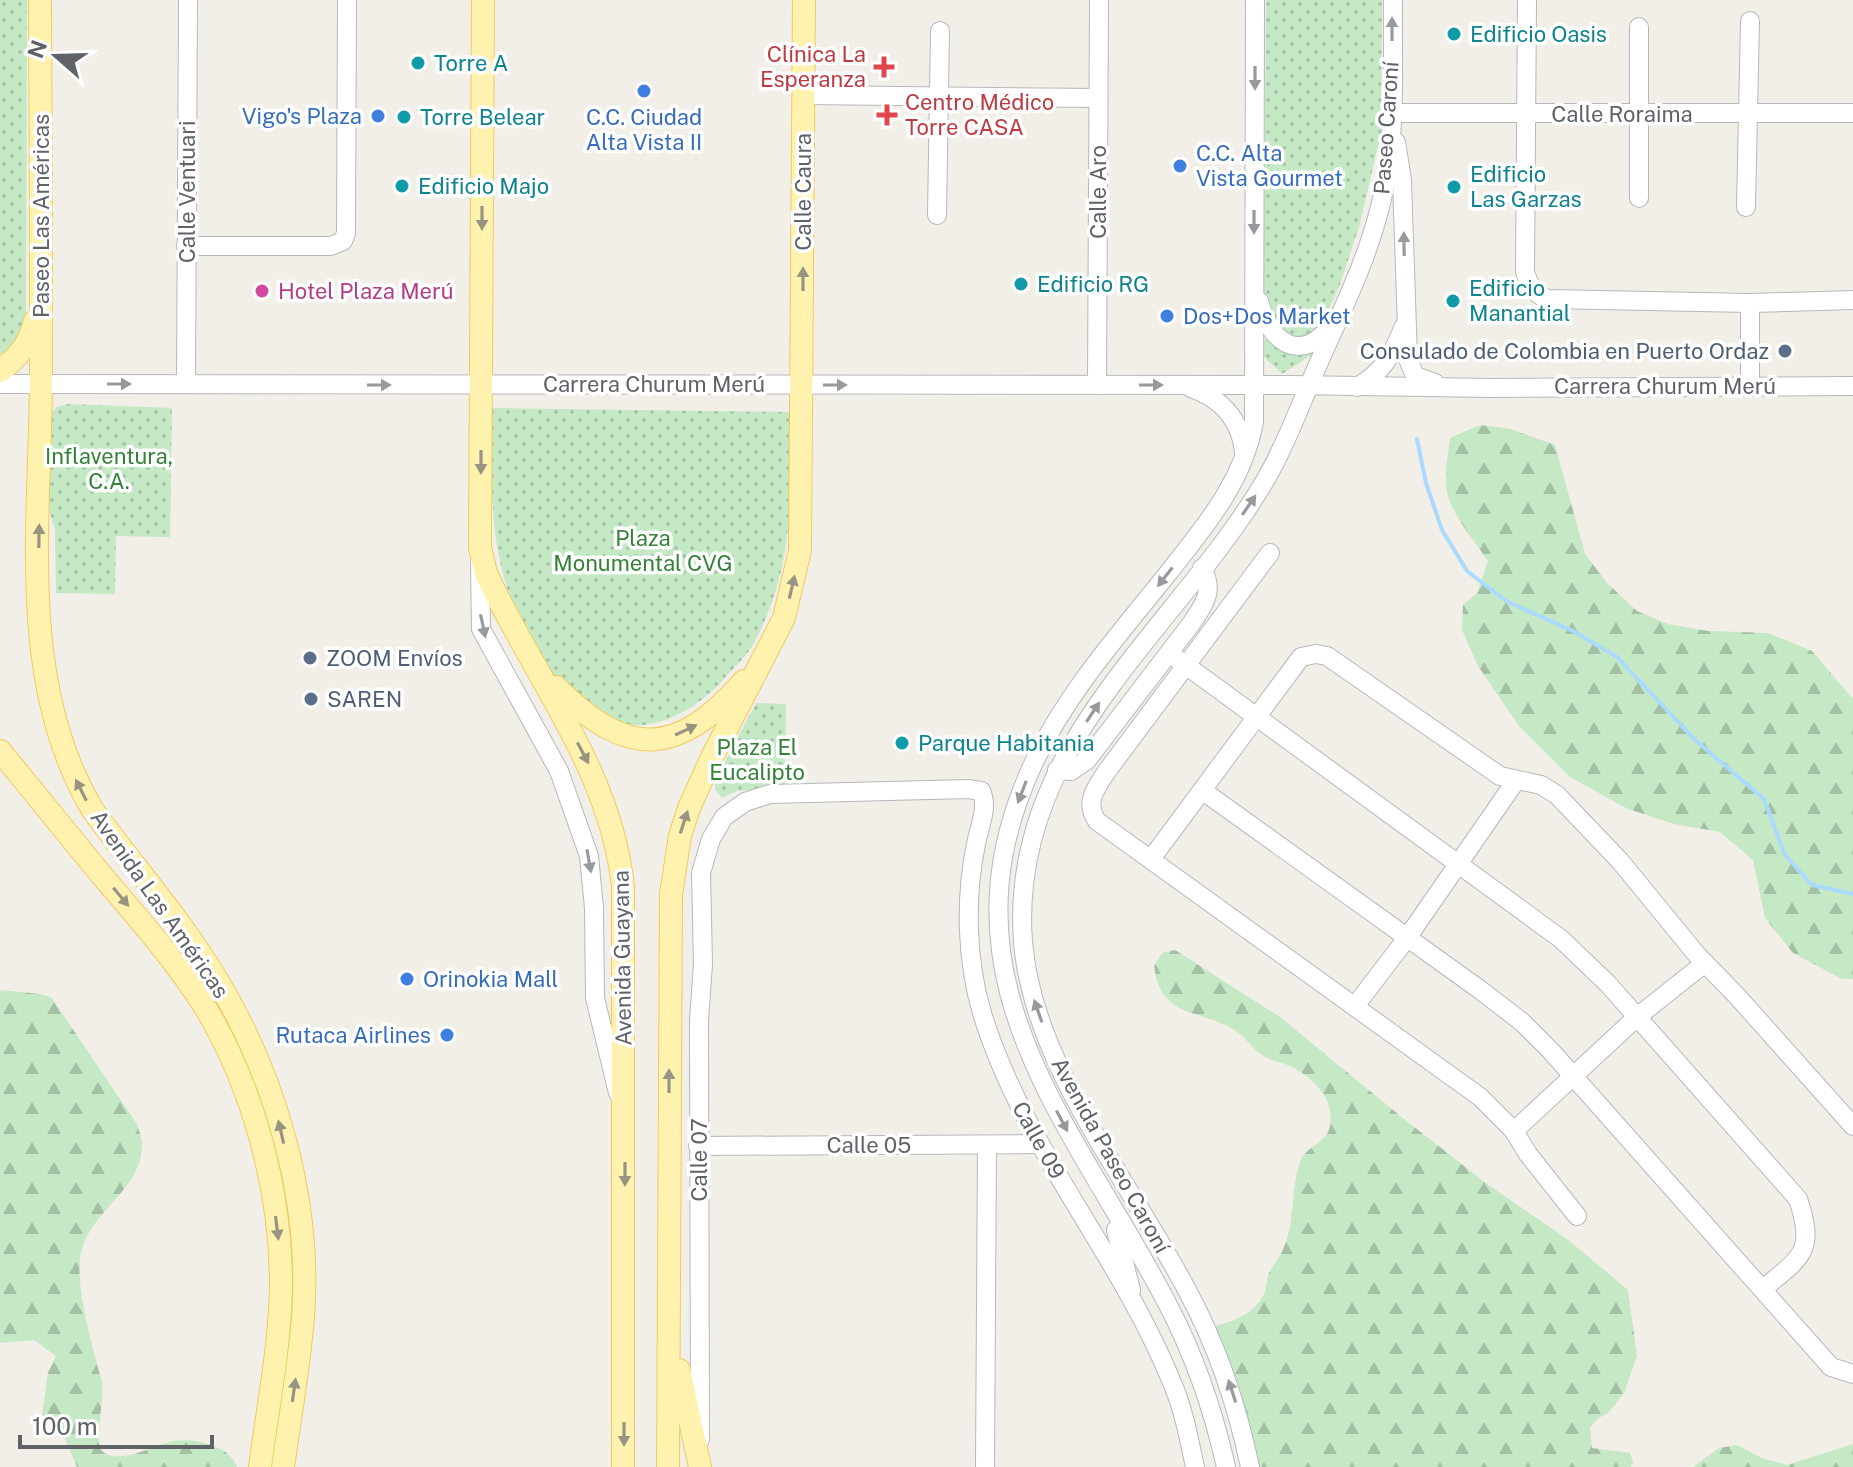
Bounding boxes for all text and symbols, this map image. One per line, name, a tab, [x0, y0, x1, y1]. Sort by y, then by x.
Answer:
north arrow	[16, 16, 96, 96]
one-way arrow	[1386, 16, 1398, 41]
place label: Edificio Oasis	[1470, 21, 1607, 47]
marker: Edificio Oasis	[1445, 25, 1463, 43]
text: N	[22, 37, 52, 62]
place label: Clínica La Esperanza	[760, 41, 866, 92]
place label: Torre A	[434, 50, 508, 76]
marker: Torre A	[409, 54, 427, 72]
marker: Clínica La Esperanza	[873, 56, 895, 78]
street label: Paseo Caroní	[1368, 60, 1404, 195]
one-way arrow	[1249, 66, 1261, 91]
marker: C.C. Ciudad Alta Vista II	[635, 82, 653, 100]
place label: Centro Médico Torre CASA	[905, 89, 1054, 140]
street label: Calle Roraima	[1551, 101, 1693, 127]
place label: Vigo's Plaza	[242, 103, 362, 129]
place label: Torre Belear	[420, 104, 545, 130]
place label: C.C. Ciudad Alta Vista II	[586, 104, 702, 155]
marker: Centro Médico Torre CASA	[876, 104, 898, 126]
marker: Vigo's Plaza	[369, 107, 387, 125]
marker: Torre Belear	[395, 108, 413, 126]
street label: Paseo Las Américas	[28, 114, 54, 318]
street label: Calle Ventuari	[174, 121, 200, 263]
street label: Calle Caura	[790, 133, 816, 251]
place label: C.C. Alta Vista Gourmet	[1196, 140, 1343, 191]
street label: Calle Aro	[1085, 145, 1111, 239]
marker: C.C. Alta Vista Gourmet	[1171, 157, 1189, 175]
place label: Edificio Las Garzas	[1470, 161, 1582, 212]
place label: Edificio Majo	[418, 173, 549, 199]
marker: Edificio Majo	[393, 177, 411, 195]
marker: Edificio Las Garzas	[1445, 178, 1463, 196]
one-way arrow	[476, 206, 488, 231]
one-way arrow	[1248, 210, 1260, 235]
one-way arrow	[1397, 231, 1410, 256]
one-way arrow	[797, 266, 809, 291]
place label: Edificio RG	[1037, 271, 1149, 297]
marker: Edificio RG	[1012, 275, 1030, 293]
place label: Edificio Manantial	[1469, 275, 1570, 326]
place label: Hotel Plaza Merú	[278, 278, 453, 304]
marker: Hotel Plaza Merú	[253, 282, 271, 300]
marker: Edificio Manantial	[1444, 292, 1462, 310]
place label: Dos+Dos Market	[1183, 303, 1351, 329]
marker: Dos+Dos Market	[1158, 307, 1176, 325]
place label: Consulado de Colombia en Puerto Ordaz	[1360, 338, 1769, 364]
marker: Consulado de Colombia en Puerto Ordaz	[1776, 342, 1794, 360]
street label: Carrera Churum Merú	[543, 371, 765, 397]
street label: Carrera Churum Merú	[1554, 373, 1776, 399]
one-way arrow	[107, 378, 132, 390]
one-way arrow	[367, 379, 392, 391]
one-way arrow	[823, 379, 848, 391]
one-way arrow	[1139, 379, 1164, 391]
park label: Inflaventura, C.A.	[45, 443, 173, 494]
one-way arrow	[475, 450, 487, 475]
one-way arrow	[1241, 494, 1256, 515]
one-way arrow	[32, 523, 45, 548]
park label: Plaza Monumental CVG	[553, 525, 733, 576]
one-way arrow	[1157, 567, 1174, 587]
one-way arrow	[786, 574, 799, 599]
one-way arrow	[478, 613, 490, 638]
place label: ZOOM Envíos	[326, 645, 463, 671]
marker: ZOOM Envíos	[301, 649, 319, 667]
place label: SAREN	[327, 686, 402, 712]
marker: SAREN	[302, 690, 320, 708]
one-way arrow	[1085, 702, 1100, 723]
one-way arrow	[674, 723, 697, 737]
place label: Parque Habitania	[918, 730, 1094, 756]
park label: Plaza El Eucalipto	[709, 734, 805, 785]
marker: Parque Habitania	[893, 734, 911, 752]
one-way arrow	[575, 742, 589, 764]
one-way arrow	[75, 778, 88, 801]
one-way arrow	[1015, 780, 1028, 804]
street label: Avenida Las Américas	[85, 805, 235, 1003]
one-way arrow	[679, 810, 691, 834]
one-way arrow	[583, 849, 595, 874]
street label: Avenida Guayana	[607, 870, 637, 1046]
one-way arrow	[112, 887, 129, 907]
place label: Orinokia Mall	[423, 966, 558, 992]
marker: Orinokia Mall	[398, 970, 416, 988]
one-way arrow	[1031, 999, 1043, 1023]
place label: Rutaca Airlines	[275, 1022, 431, 1048]
marker: Rutaca Airlines	[438, 1026, 456, 1044]
street label: Avenida Paseo Caroní	[1046, 1053, 1176, 1258]
one-way arrow	[663, 1068, 675, 1093]
street label: Calle 09	[1007, 1097, 1071, 1183]
one-way arrow	[1054, 1110, 1068, 1132]
street label: Calle 07	[686, 1118, 712, 1202]
one-way arrow	[275, 1120, 287, 1145]
street label: Calle 05	[827, 1132, 911, 1158]
one-way arrow	[619, 1162, 631, 1187]
one-way arrow	[271, 1215, 284, 1240]
one-way arrow	[287, 1377, 300, 1402]
one-way arrow	[1225, 1379, 1237, 1403]
scale bar	[20, 1399, 212, 1449]
text: 100 m	[32, 1412, 98, 1440]
one-way arrow	[618, 1422, 630, 1447]

